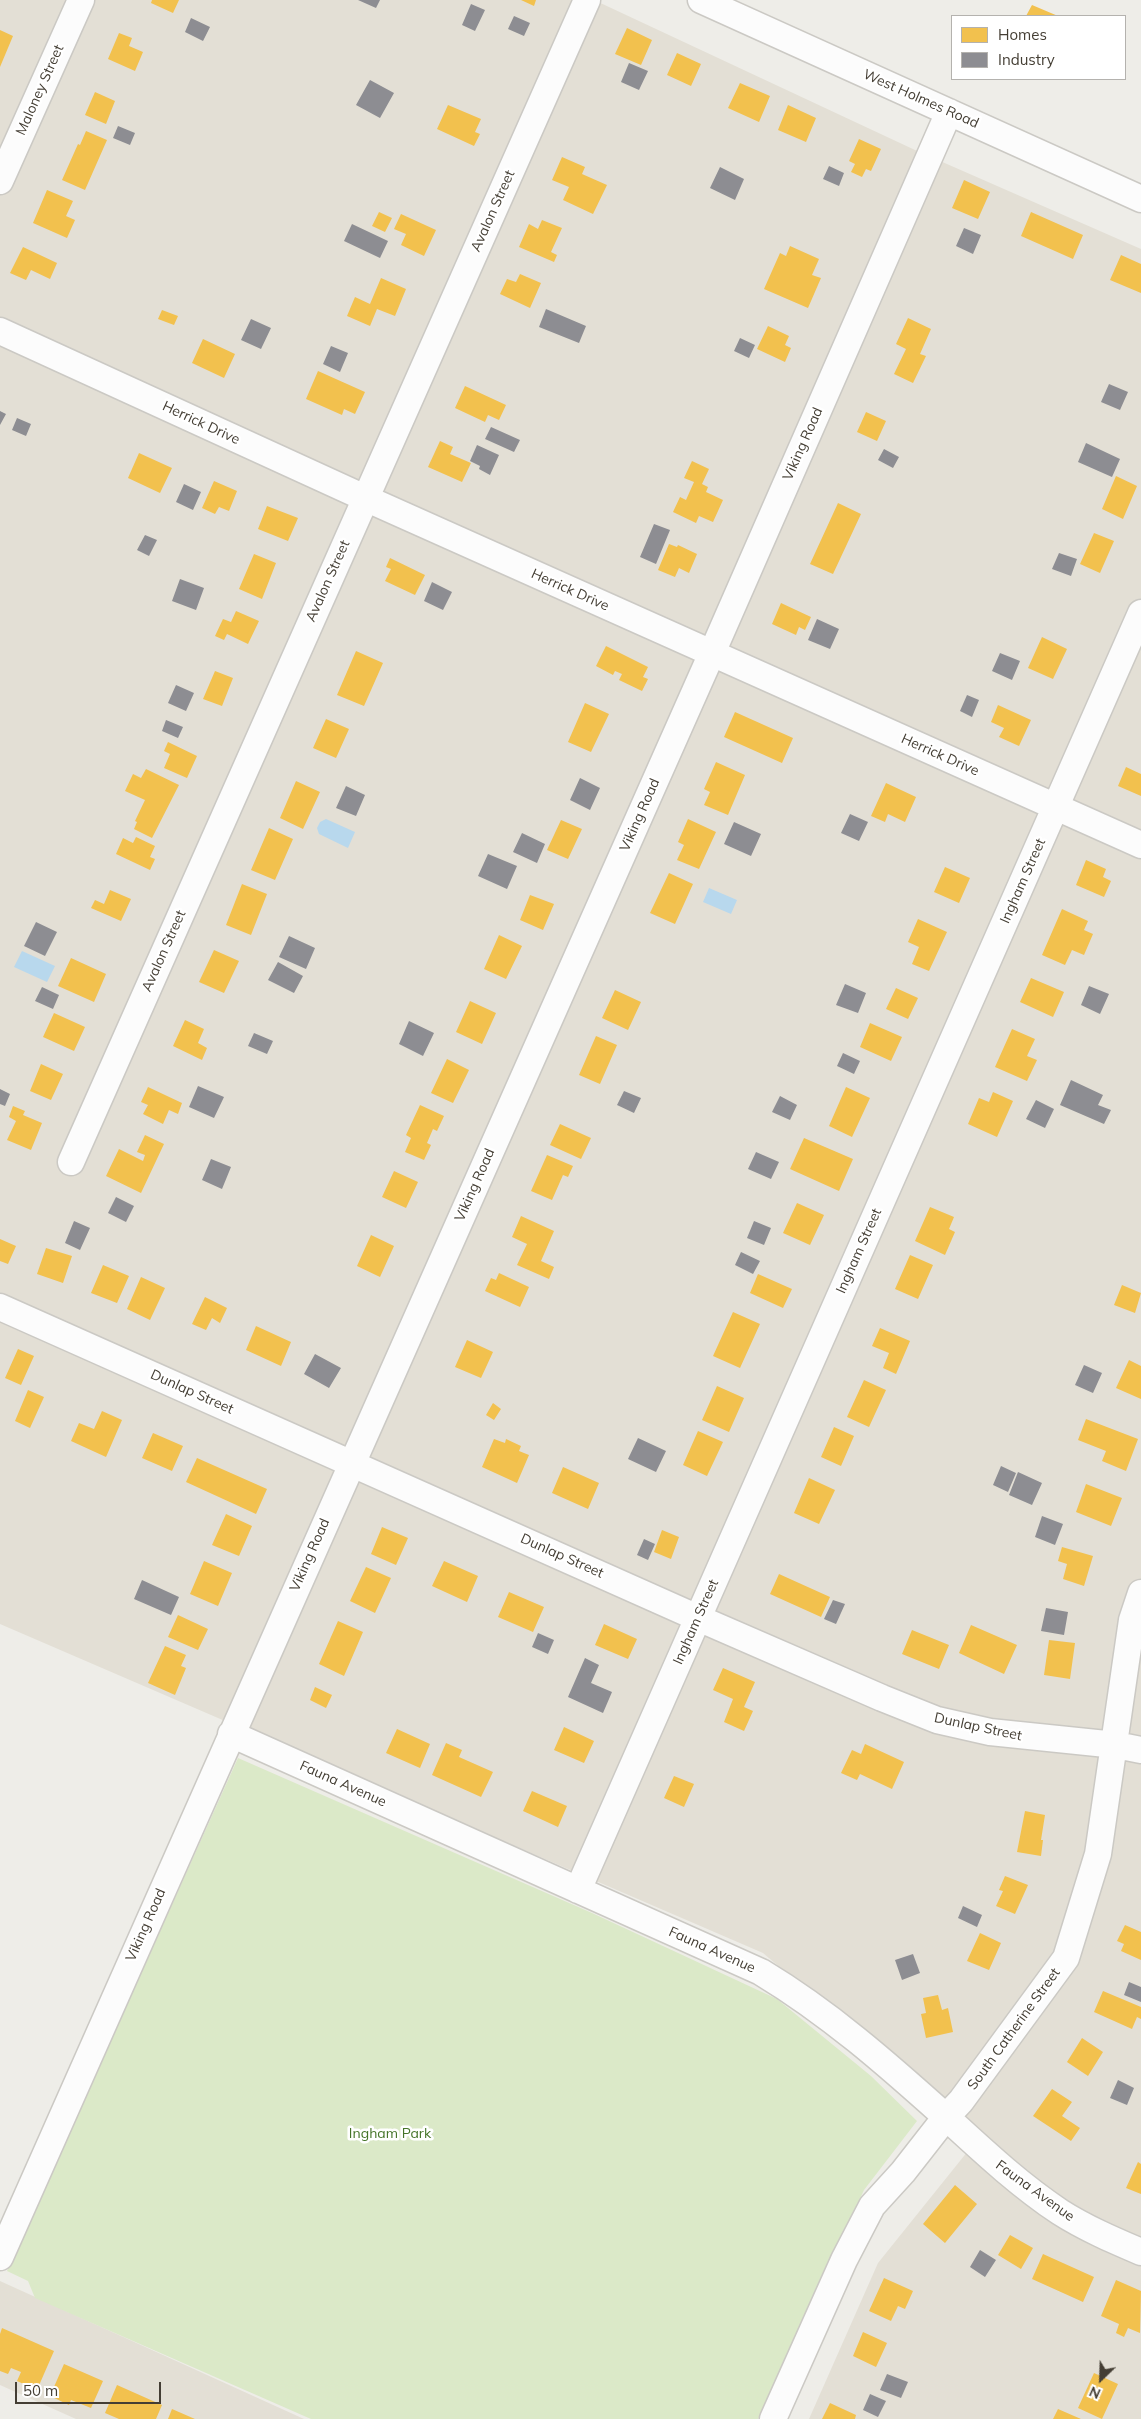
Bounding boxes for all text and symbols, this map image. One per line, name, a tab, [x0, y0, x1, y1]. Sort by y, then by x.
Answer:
legend	[951, 15, 1126, 80]
text: Homes	[998, 25, 1047, 44]
street label: Maloney Street	[13, 42, 67, 138]
text: Industry	[998, 50, 1055, 69]
street label: West Holmes Road	[861, 66, 981, 132]
street label: Avalon Street	[468, 168, 518, 254]
street label: Herrick Drive	[160, 398, 242, 448]
street label: Viking Road	[779, 405, 827, 483]
street label: Avalon Street	[303, 538, 353, 624]
street label: Herrick Drive	[528, 565, 612, 615]
street label: Herrick Drive	[898, 730, 982, 780]
street label: Viking Road	[616, 776, 664, 854]
street label: Ingham Street	[997, 836, 1049, 926]
street label: Avalon Street	[139, 908, 189, 994]
street label: Viking Road	[451, 1146, 499, 1224]
street label: Ingham Street	[833, 1206, 885, 1296]
street label: Dunlap Street	[148, 1366, 236, 1418]
street label: Viking Road	[286, 1516, 334, 1594]
street label: Dunlap Street	[518, 1530, 606, 1582]
street label: Ingham Street	[670, 1577, 722, 1667]
street label: Dunlap Street	[933, 1710, 1023, 1744]
street label: Fauna Avenue	[297, 1757, 389, 1811]
street label: Viking Road	[122, 1886, 170, 1964]
street label: Fauna Avenue	[666, 1923, 758, 1977]
street label: South Catherine Street	[964, 1965, 1064, 2093]
park label: Ingham Park	[349, 2126, 431, 2142]
street label: Fauna Avenue	[992, 2157, 1078, 2225]
north arrow	[1076, 2354, 1126, 2404]
scale bar	[18, 2372, 164, 2404]
text: 50 m	[23, 2381, 58, 2400]
text: N	[1086, 2382, 1103, 2403]

